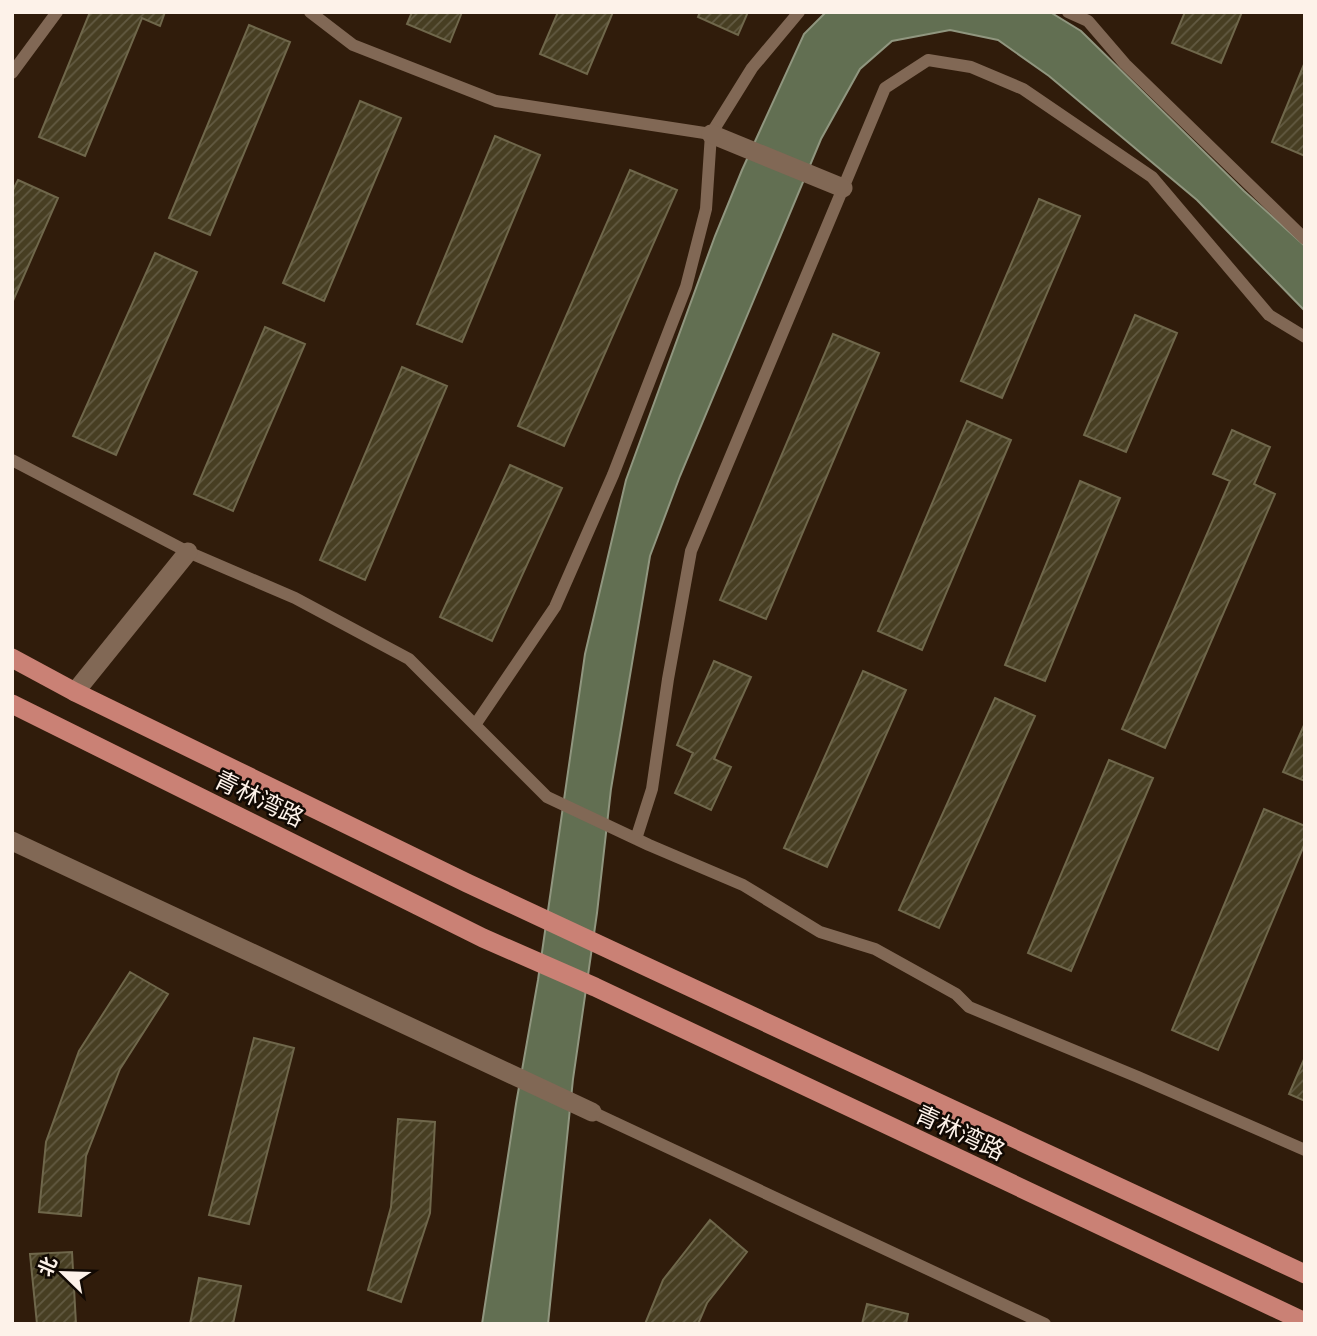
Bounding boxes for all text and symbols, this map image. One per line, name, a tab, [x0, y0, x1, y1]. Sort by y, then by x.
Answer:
street label: 青林湾路	[209, 764, 309, 834]
street label: 青林湾路	[910, 1099, 1010, 1167]
north arrow	[28, 1238, 98, 1308]
text: 北	[34, 1253, 63, 1280]

